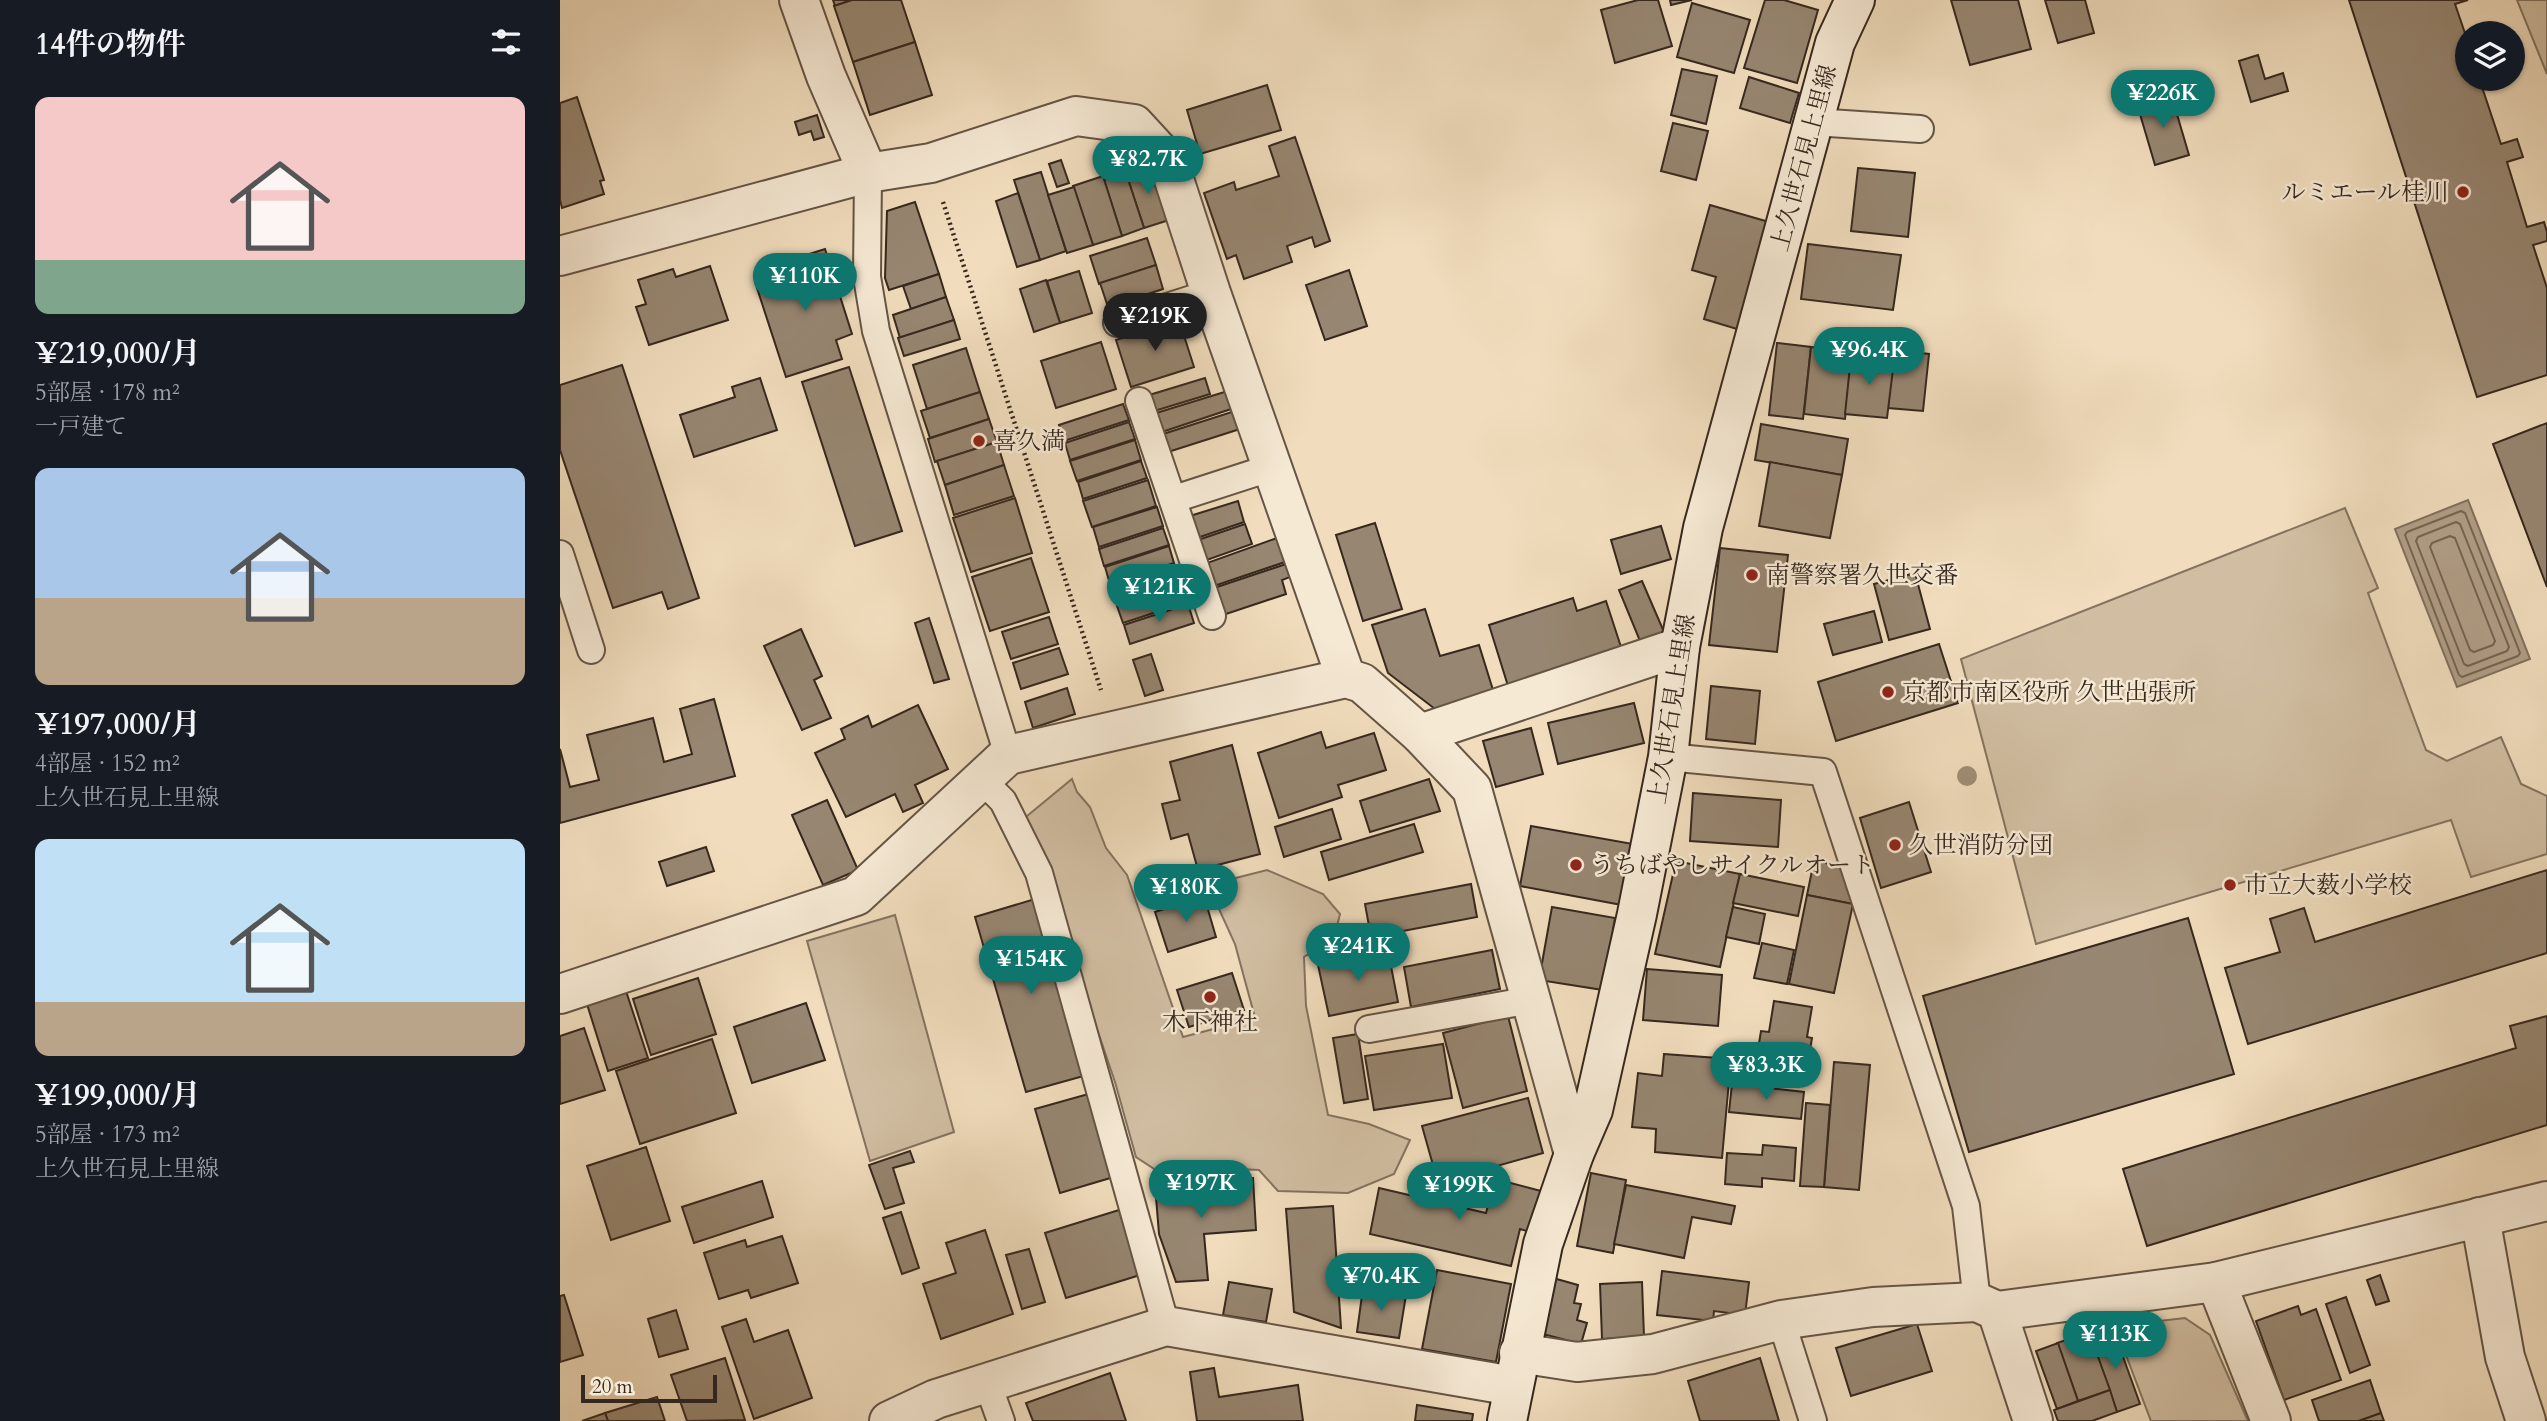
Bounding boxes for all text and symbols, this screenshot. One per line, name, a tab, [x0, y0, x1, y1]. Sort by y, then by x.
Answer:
map controls	[2455, 21, 2525, 91]
button: layers	[2455, 21, 2525, 91]
icon: filters	[487, 23, 525, 61]
text: 14件の物件	[35, 24, 186, 65]
street label: 上久世石見上里線	[1763, 61, 1845, 255]
pin: ¥226K	[2114, 71, 2212, 130]
text: ¥226K	[2127, 77, 2199, 108]
pin: ¥82.7K	[1091, 136, 1205, 196]
icon: home	[217, 143, 343, 269]
text: ¥82.7K	[1109, 143, 1188, 174]
place label: ルミエール桂川	[2281, 176, 2449, 209]
marker: ルミエール桂川	[2455, 184, 2471, 200]
pin: ¥110K	[756, 254, 854, 313]
text: ¥110K	[769, 260, 841, 291]
pin: ¥219K	[1106, 294, 1204, 353]
text: ¥219K	[1119, 300, 1191, 331]
pin: ¥96.4K	[1812, 328, 1926, 387]
text: ¥219,000/月	[35, 333, 201, 374]
text: ¥96.4K	[1830, 334, 1909, 365]
text: 5部屋 · 178 m²	[35, 377, 180, 408]
text: 一戸建て	[35, 411, 127, 442]
place label: 喜久満	[993, 425, 1065, 458]
marker: 喜久満	[971, 433, 987, 449]
icon: home	[217, 514, 343, 640]
place label: 南警察署久世交番	[1766, 559, 1958, 592]
pin: ¥121K	[1110, 564, 1208, 624]
marker: 南警察署久世交番	[1744, 567, 1760, 583]
text: ¥121K	[1123, 571, 1195, 602]
street label: 上久世石見上里線	[1641, 612, 1703, 806]
place label: 京都市南区役所 久世出張所	[1902, 676, 2196, 709]
marker: 京都市南区役所 久世出張所	[1880, 684, 1896, 700]
text: ¥197,000/月	[35, 704, 201, 745]
text: 4部屋 · 152 m²	[35, 748, 180, 779]
text: 上久世石見上里線	[35, 782, 219, 813]
place label: 久世消防分団	[1909, 829, 2053, 862]
marker: 久世消防分団	[1887, 837, 1903, 853]
place label: うちばやしサイクルオート	[1590, 849, 1875, 882]
marker: うちばやしサイクルオート	[1568, 857, 1584, 873]
pin: ¥180K	[1137, 864, 1235, 924]
place label: 市立大薮小学校	[2244, 869, 2412, 902]
text: ¥180K	[1150, 871, 1222, 902]
marker: 市立大薮小学校	[2222, 877, 2238, 893]
icon: home	[217, 885, 343, 1011]
pin: ¥241K	[1309, 923, 1407, 983]
text: ¥241K	[1322, 930, 1394, 961]
pin: ¥154K	[982, 936, 1080, 996]
text: ¥154K	[995, 943, 1067, 974]
marker: 木下神社	[1202, 989, 1218, 1005]
place label: 木下神社	[1162, 1006, 1258, 1039]
pin: ¥83.3K	[1709, 1042, 1823, 1102]
text: ¥83.3K	[1727, 1049, 1806, 1080]
text: ¥199,000/月	[35, 1075, 201, 1116]
text: 5部屋 · 173 m²	[35, 1119, 180, 1150]
text: 上久世石見上里線	[35, 1153, 219, 1184]
pin: ¥197K	[1152, 1160, 1250, 1220]
pin: ¥199K	[1410, 1162, 1508, 1222]
text: ¥197K	[1165, 1167, 1237, 1198]
text: ¥199K	[1423, 1169, 1495, 1200]
pin: ¥70.4K	[1324, 1254, 1438, 1313]
text: ¥70.4K	[1342, 1260, 1421, 1291]
pin: ¥113K	[2066, 1312, 2164, 1371]
text: ¥113K	[2079, 1318, 2151, 1349]
scale bar	[581, 1372, 718, 1404]
text: 20 m	[592, 1374, 633, 1400]

